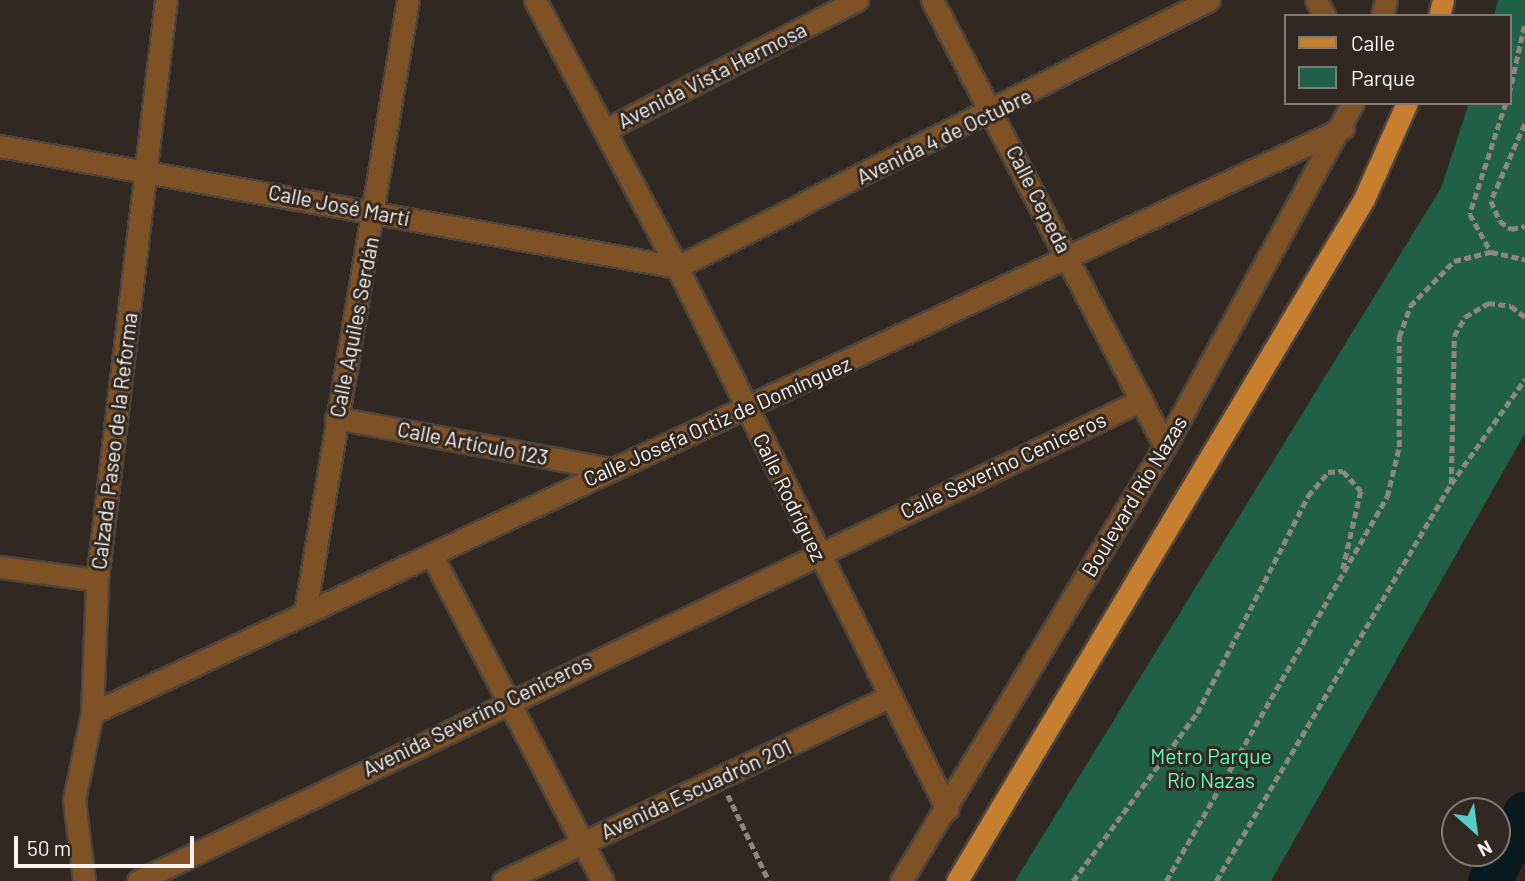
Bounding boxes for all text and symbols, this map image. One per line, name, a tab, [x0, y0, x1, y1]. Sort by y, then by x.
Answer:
legend	[1284, 14, 1511, 105]
street label: Avenida Vista Hermosa	[613, 16, 811, 134]
text: Calle	[1351, 30, 1395, 55]
text: Parque	[1351, 65, 1416, 90]
street label: Avenida 4 de Octubre	[852, 83, 1036, 189]
street label: Calle Cepeda	[1001, 141, 1077, 257]
street label: Calle José Martí	[266, 179, 412, 231]
street label: Calle Aquiles Serdán	[324, 235, 384, 419]
street label: Calzada Paseo de la Reforma	[86, 311, 142, 571]
street label: Calle Josefa Ortiz de Domínguez	[579, 350, 855, 492]
street label: Calle Severino Ceniceros	[896, 406, 1110, 524]
street label: Boulevard Río Nazas	[1076, 411, 1192, 581]
street label: Calle Artículo 123	[395, 416, 551, 470]
street label: Calle Rodríguez	[748, 429, 832, 565]
street label: Avenida Severino Ceniceros	[358, 649, 596, 781]
street label: Avenida Escuadrón 201	[597, 734, 795, 844]
park label: Metro Parque Río Nazas	[1150, 743, 1272, 793]
north arrow	[1441, 797, 1511, 867]
scale bar	[18, 822, 198, 866]
text: 50 m	[27, 835, 71, 860]
text: N	[1474, 836, 1496, 862]

